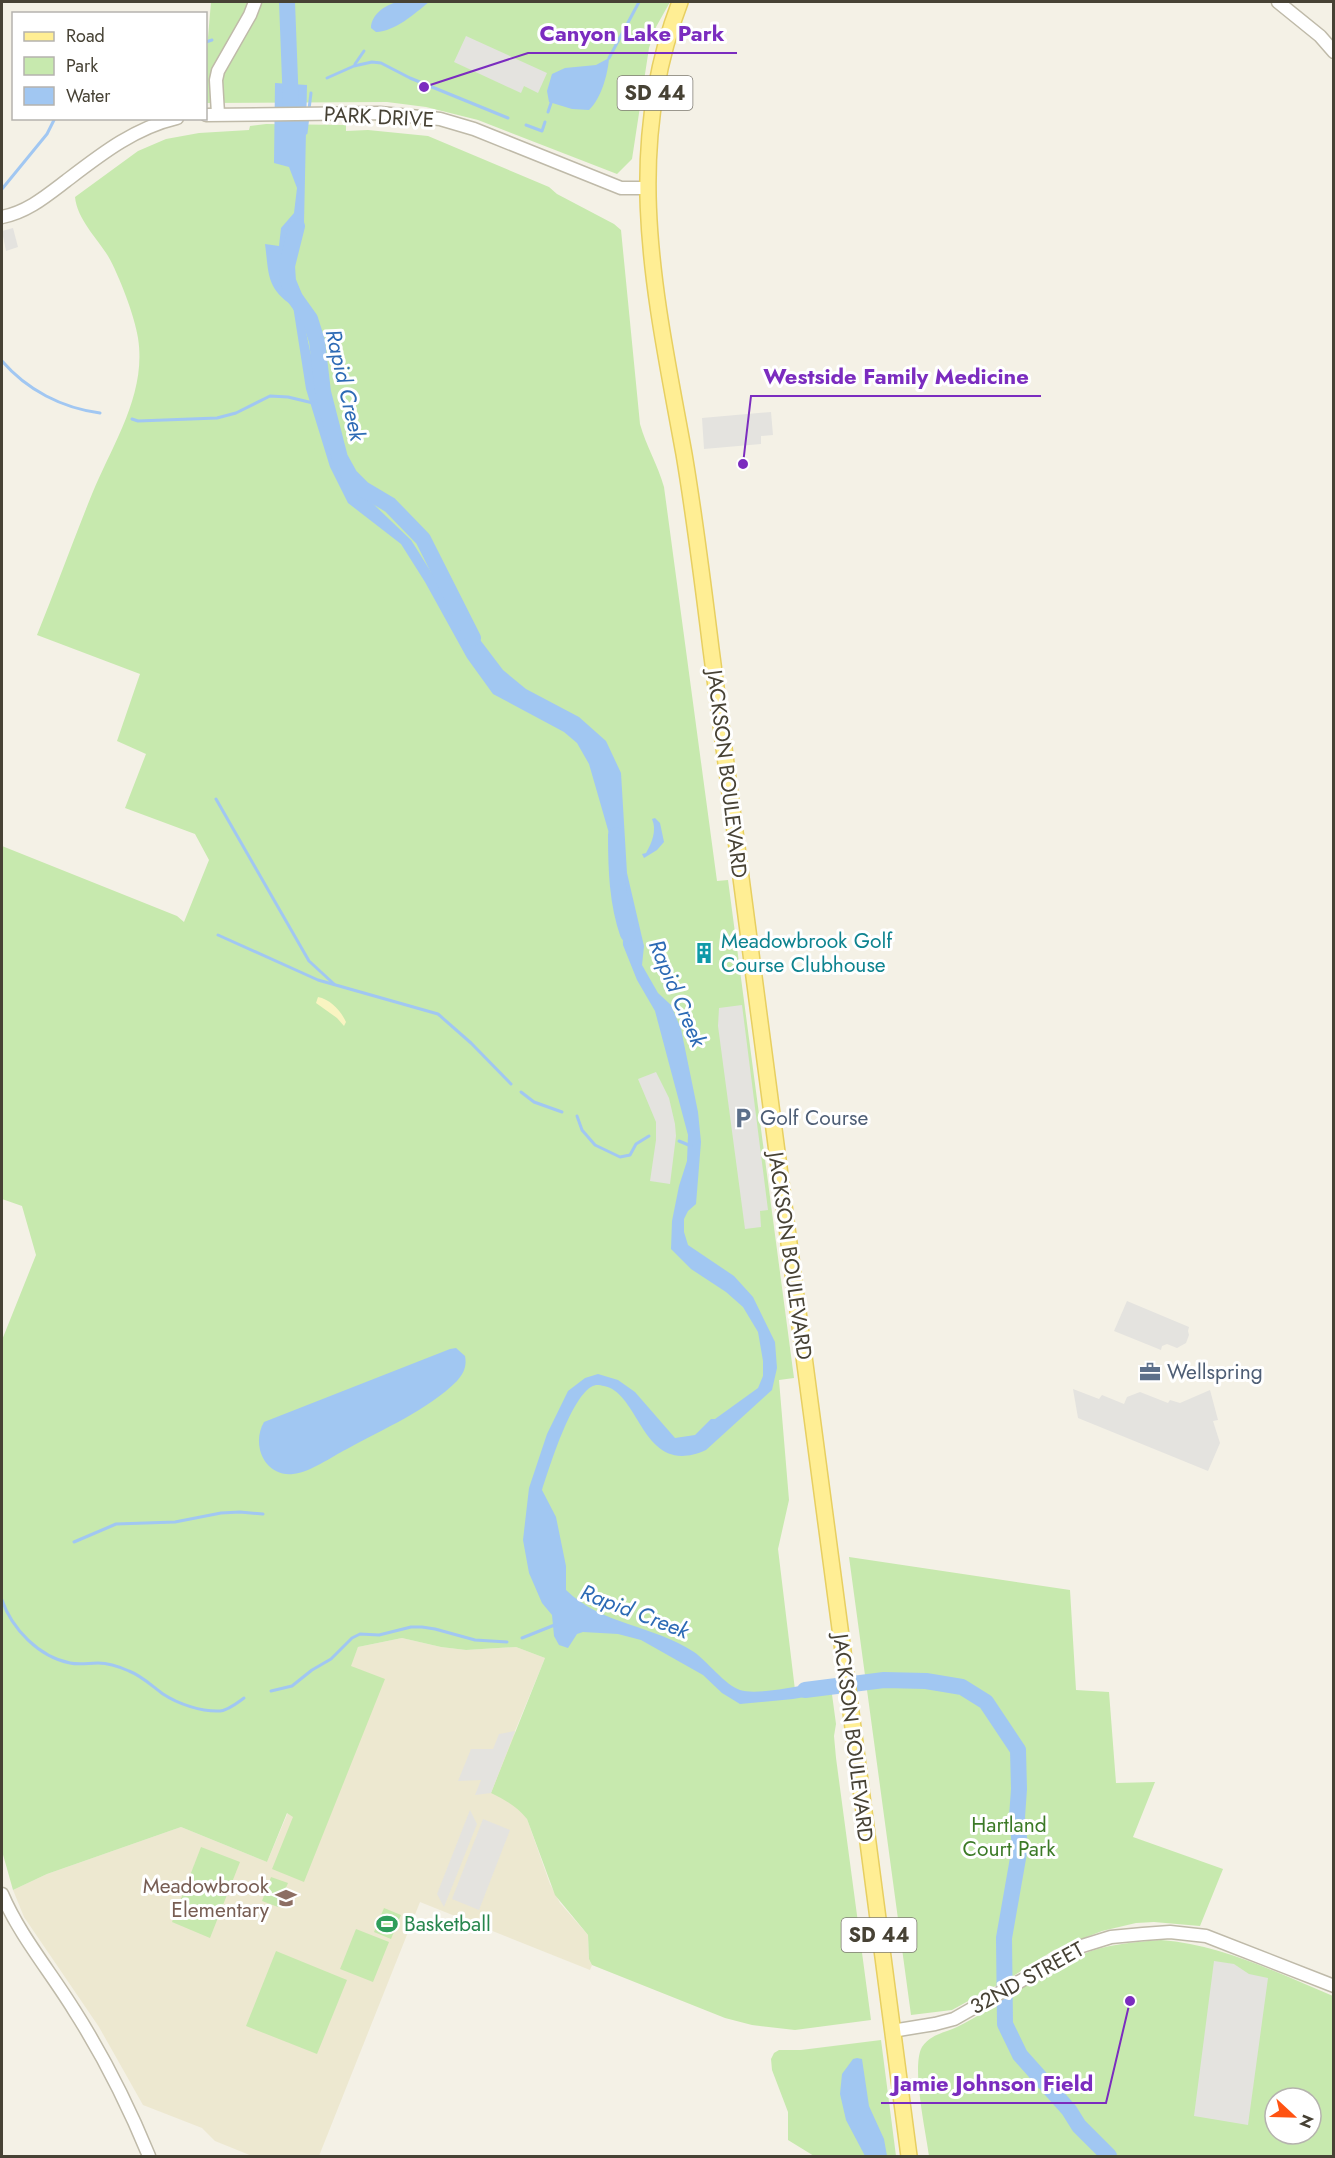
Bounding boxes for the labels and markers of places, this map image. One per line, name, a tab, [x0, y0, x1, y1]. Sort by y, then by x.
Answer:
callout: Canyon Lake Park	[528, 13, 737, 53]
callout: Westside Family Medicine	[751, 356, 1041, 396]
place label: Meadowbrook Golf Course Clubhouse	[721, 926, 893, 980]
building icon: Meadowbrook Golf Course Clubhouse	[692, 941, 716, 965]
place label: Golf Course	[760, 1103, 868, 1133]
parking icon: Golf Course	[731, 1106, 755, 1130]
place label: Wellspring	[1167, 1357, 1263, 1387]
office icon: Wellspring	[1138, 1360, 1162, 1384]
place label: Meadowbrook Elementary	[143, 1871, 270, 1925]
school or university icon: Meadowbrook Elementary	[274, 1886, 298, 1910]
place label: Basketball	[404, 1909, 491, 1939]
sports icon: Basketball	[375, 1912, 399, 1936]
callout: Jamie Johnson Field	[881, 2063, 1106, 2103]

